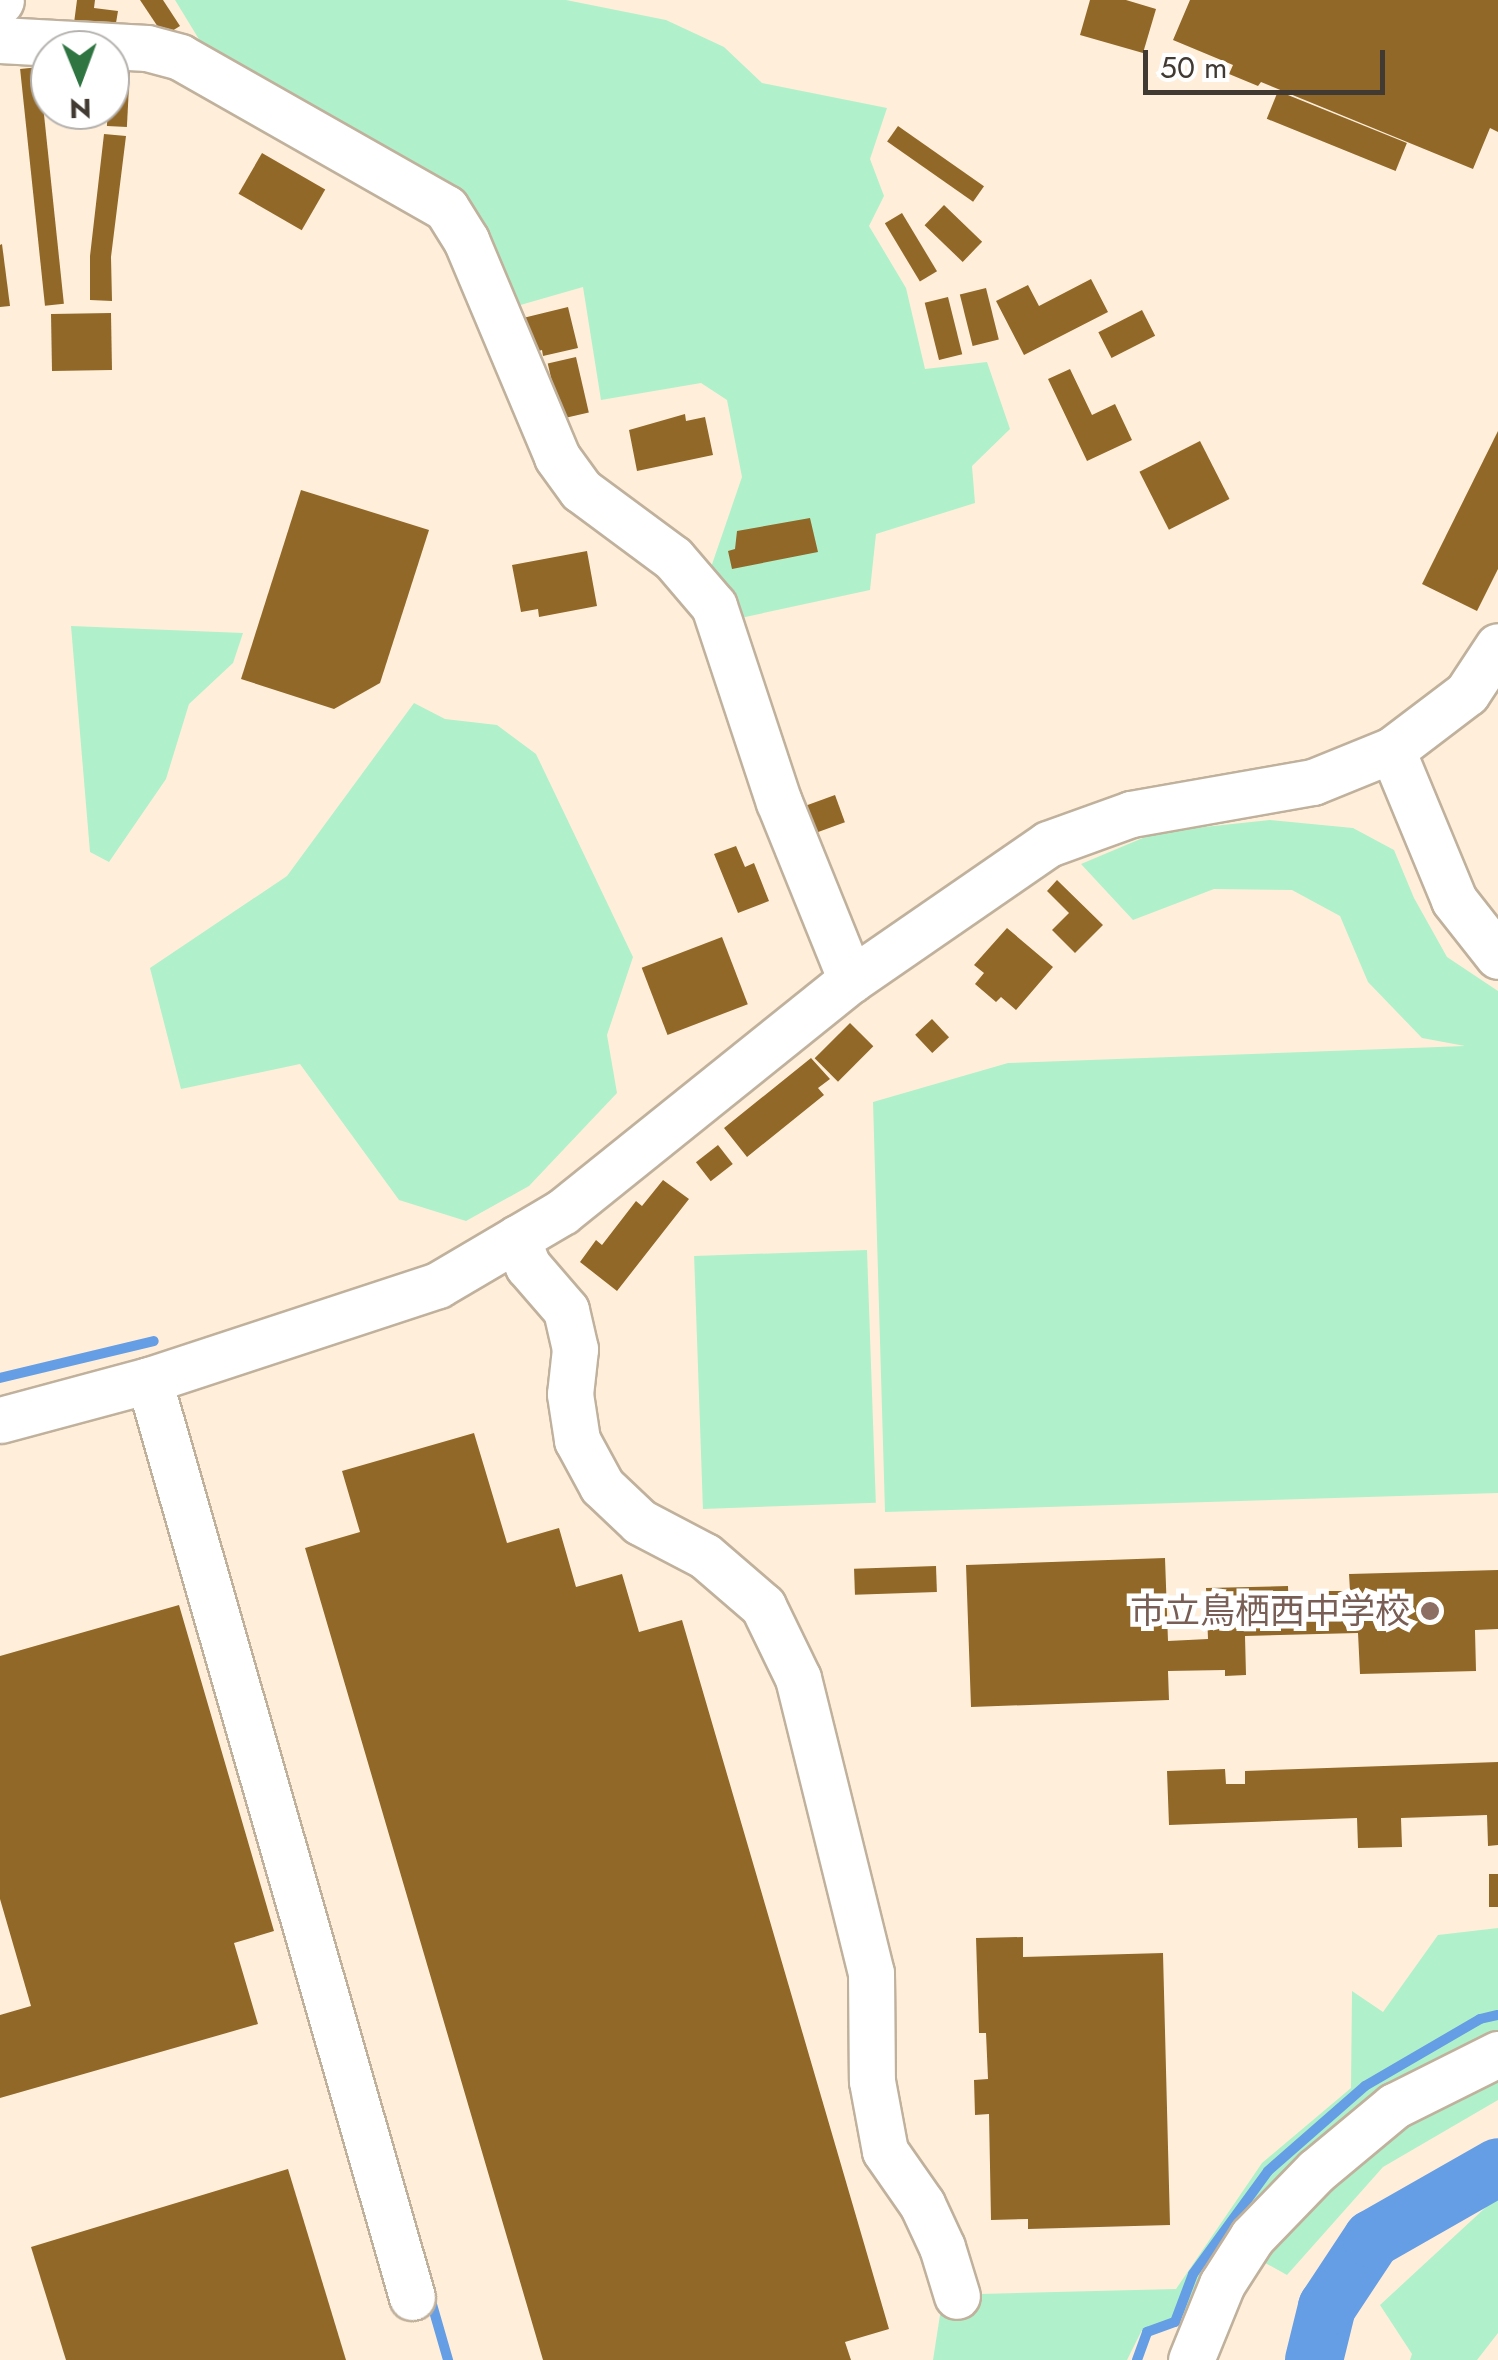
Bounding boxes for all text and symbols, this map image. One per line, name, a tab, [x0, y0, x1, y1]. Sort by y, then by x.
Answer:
north arrow	[30, 30, 130, 130]
scale bar	[1148, 30, 1390, 92]
text: 50 m	[1160, 46, 1227, 89]
text: N	[69, 88, 92, 129]
place label: 市立鳥栖西中学校	[1130, 1590, 1410, 1632]
marker: 市立鳥栖西中学校	[1419, 1600, 1441, 1622]

